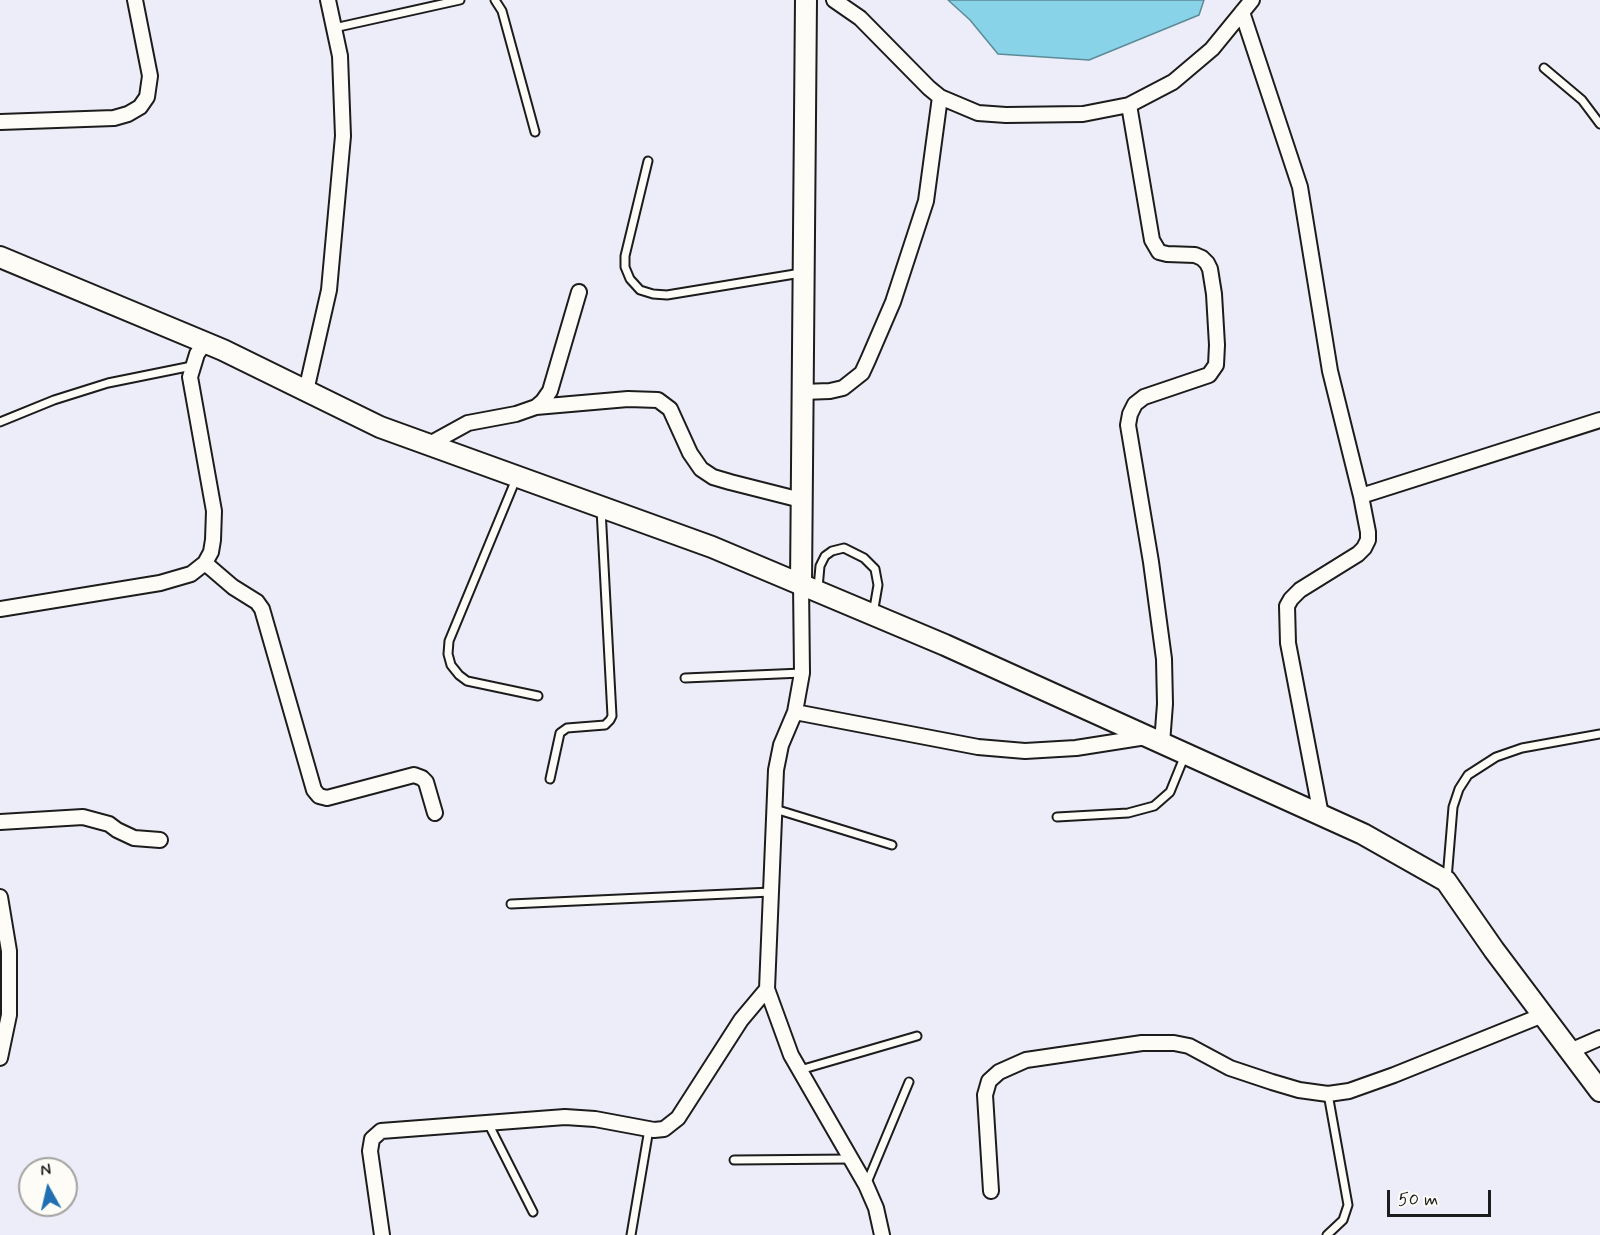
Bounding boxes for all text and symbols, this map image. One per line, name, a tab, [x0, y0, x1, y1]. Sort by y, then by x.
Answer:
north arrow	[18, 1157, 78, 1217]
text: N	[39, 1160, 52, 1182]
scale bar	[1390, 1178, 1494, 1216]
text: 50 m	[1398, 1188, 1438, 1212]

